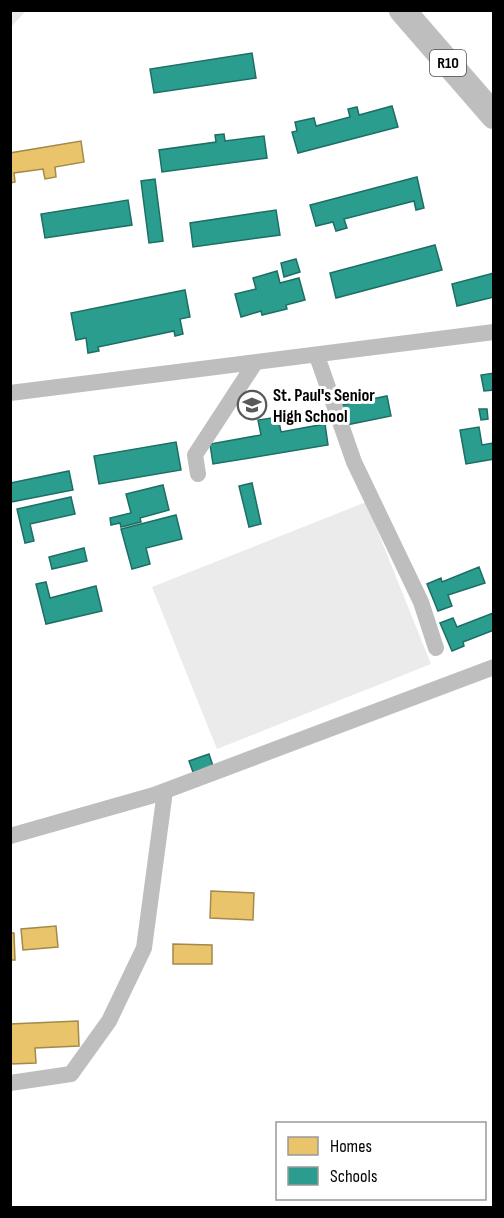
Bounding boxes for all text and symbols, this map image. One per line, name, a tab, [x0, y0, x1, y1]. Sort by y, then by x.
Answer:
road number: R10	[430, 50, 466, 76]
place label: St. Paul's Senior High School	[273, 385, 375, 427]
school or university icon: St. Paul's Senior High School	[236, 389, 268, 421]
legend	[276, 1122, 486, 1200]
text: Homes	[330, 1136, 372, 1157]
text: Schools	[330, 1166, 377, 1187]

